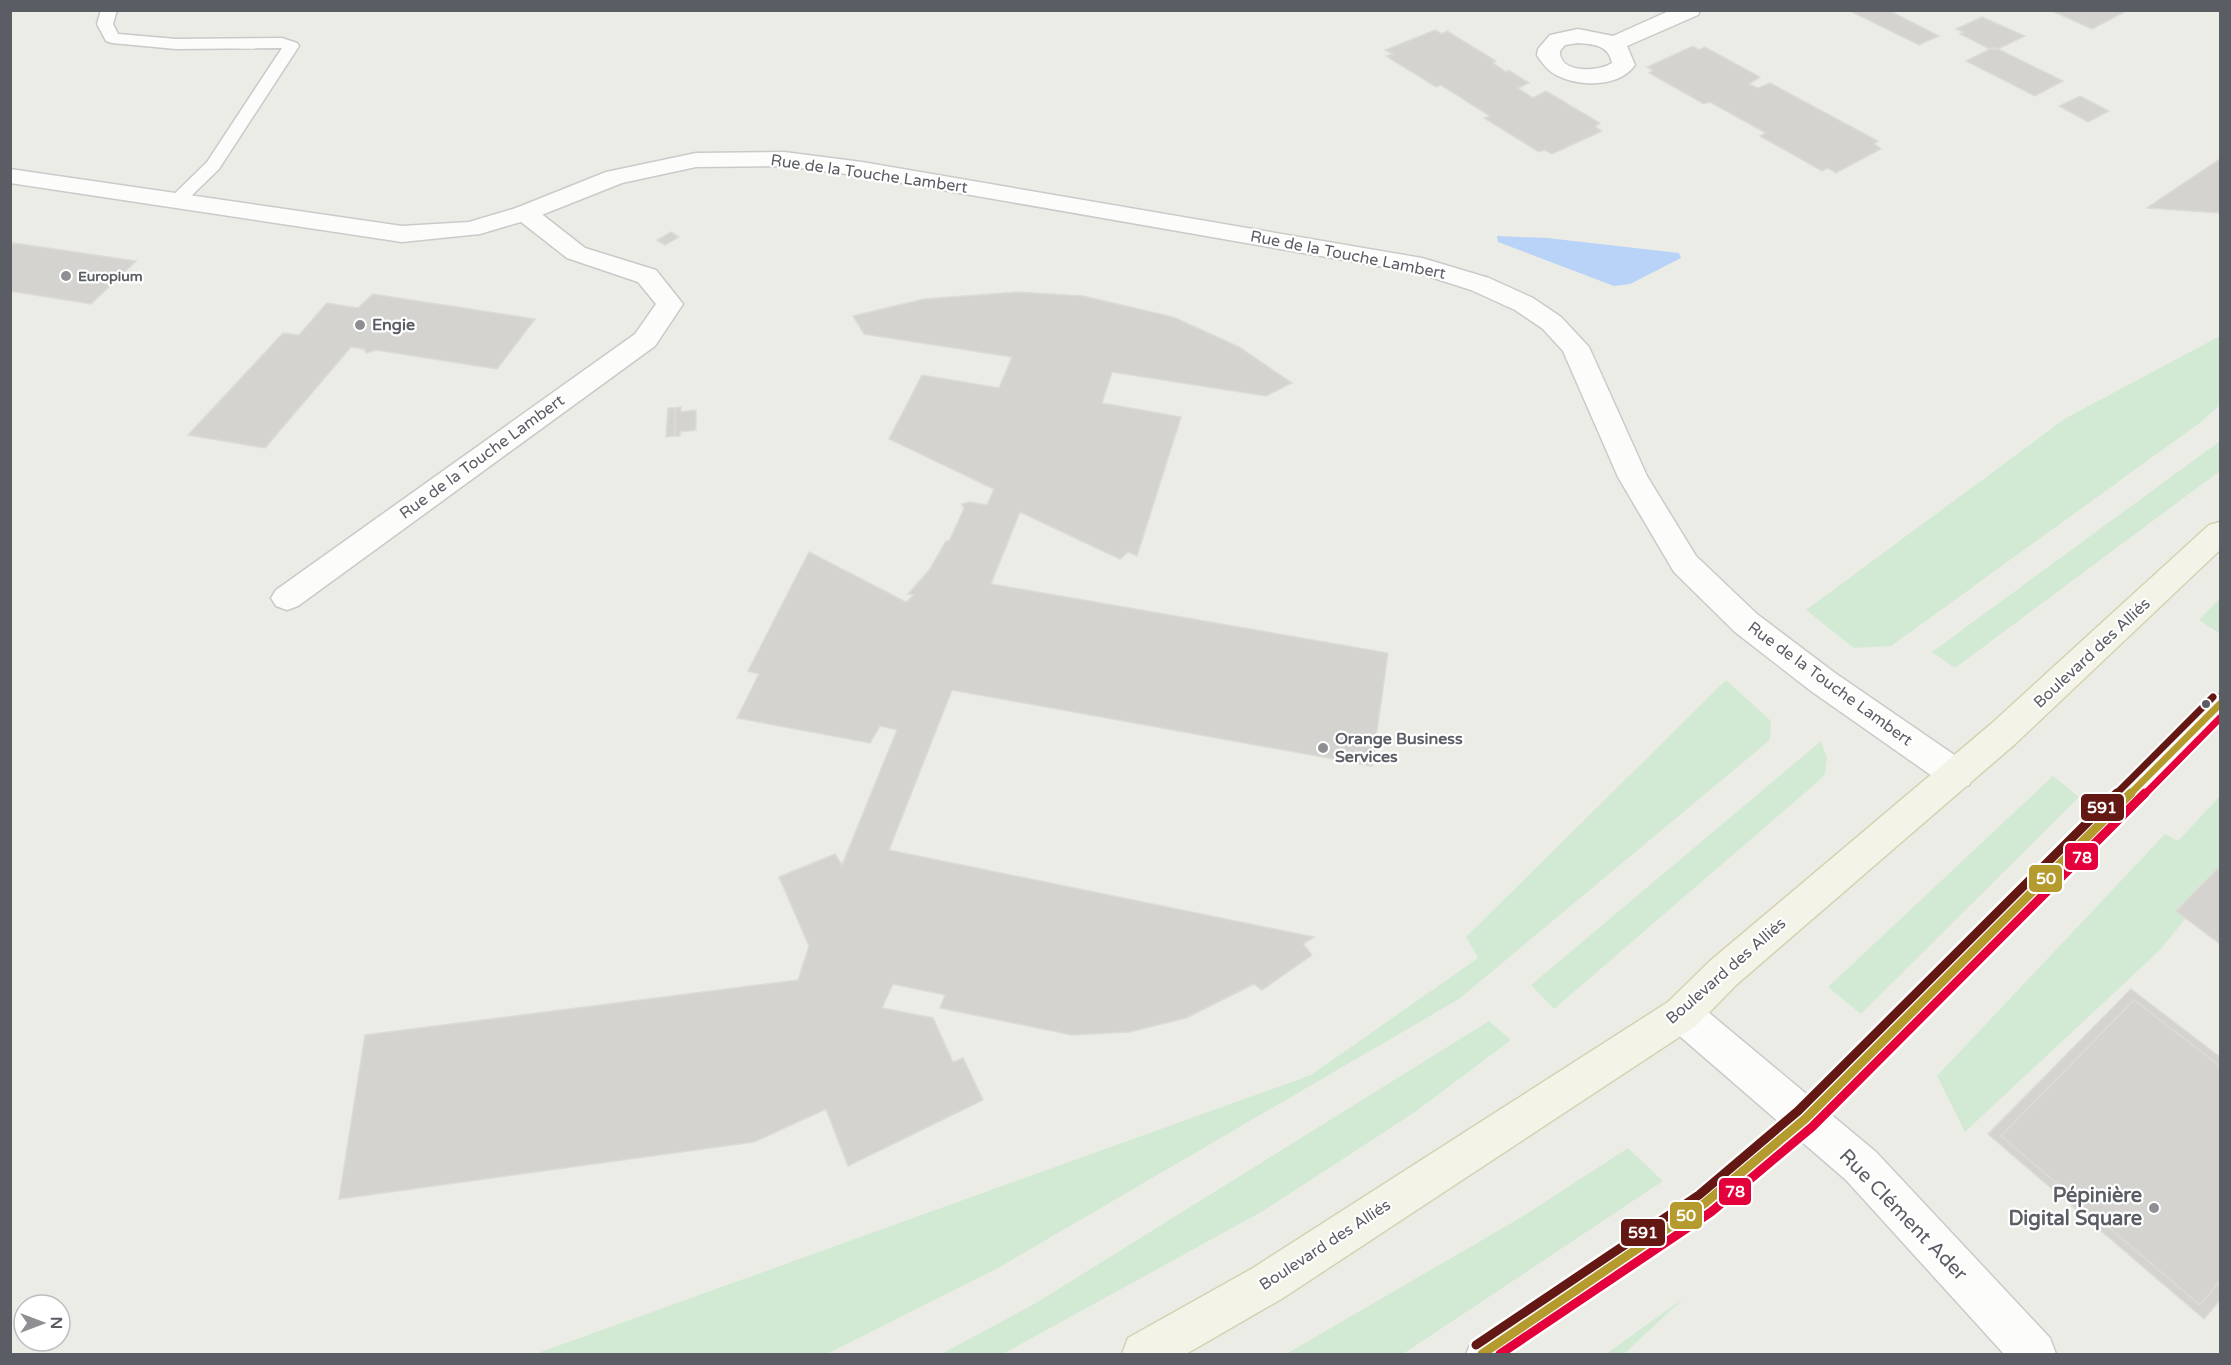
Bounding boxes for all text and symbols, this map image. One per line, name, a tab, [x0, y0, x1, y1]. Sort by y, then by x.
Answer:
street label: Rue de la Touche Lambert	[769, 150, 969, 198]
street label: Rue de la Touche Lambert	[1249, 226, 1447, 284]
place label: Europium	[78, 268, 143, 285]
marker: Europium	[59, 269, 73, 283]
place label: Engie	[372, 315, 415, 335]
marker: Engie	[353, 318, 367, 332]
street label: Rue de la Touche Lambert	[396, 390, 568, 524]
street label: Boulevard des Alliés	[2029, 594, 2155, 712]
street label: Rue de la Touche Lambert	[1744, 617, 1916, 751]
unlabelled marker	[2200, 698, 2212, 710]
place label: Orange Business Services	[1335, 729, 1463, 767]
marker: Orange Business Services	[1316, 741, 1330, 755]
line badge: 591	[2080, 793, 2125, 822]
text: 591	[2087, 798, 2117, 818]
line badge: 78	[2064, 842, 2099, 871]
text: 78	[2072, 848, 2092, 868]
line badge: 50	[2028, 864, 2063, 893]
text: 50	[2036, 869, 2056, 889]
street label: Boulevard des Alliés	[1662, 913, 1790, 1029]
street label: Rue Clément Ader	[1834, 1144, 1972, 1286]
line badge: 78	[1718, 1177, 1752, 1206]
text: 78	[1725, 1182, 1745, 1202]
place label: Pépinière Digital Square	[2009, 1184, 2142, 1231]
street label: Boulevard des Alliés	[1256, 1195, 1394, 1295]
line badge: 50	[1669, 1201, 1703, 1230]
marker: Pépinière Digital Square	[2147, 1201, 2161, 1215]
text: 50	[1676, 1206, 1696, 1226]
line badge: 591	[1620, 1218, 1666, 1247]
text: 591	[1628, 1223, 1658, 1243]
north arrow	[12, 1293, 72, 1353]
text: N	[46, 1317, 66, 1329]

